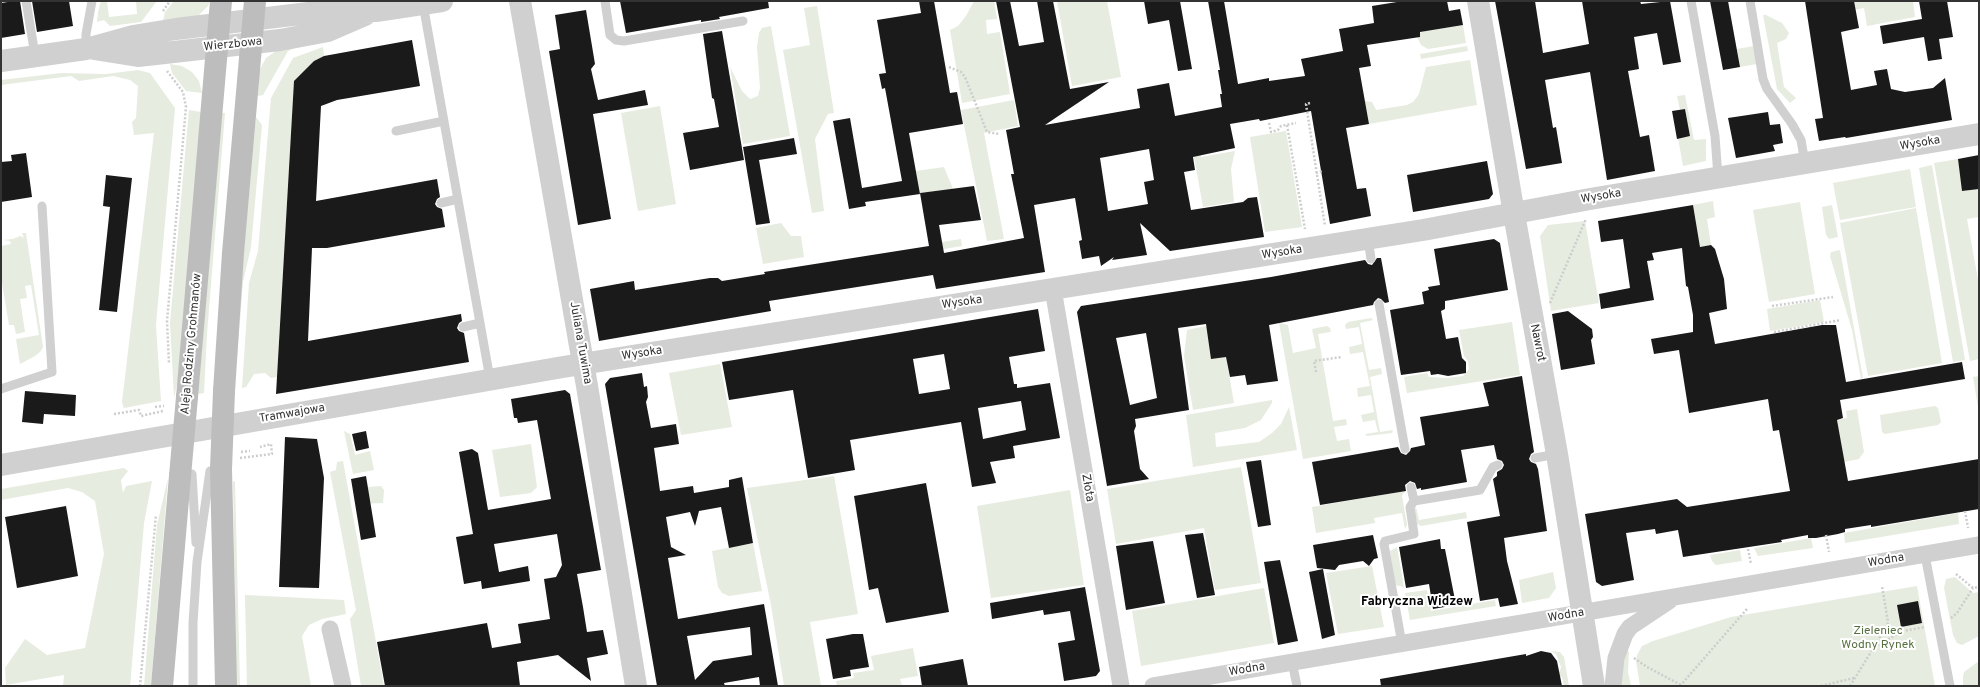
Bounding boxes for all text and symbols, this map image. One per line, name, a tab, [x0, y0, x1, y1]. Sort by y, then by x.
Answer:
street label: Wierzbowa	[203, 35, 263, 55]
street label: Wysoka	[1899, 133, 1941, 155]
street label: Wysoka	[1580, 186, 1622, 208]
street label: Wysoka	[1261, 243, 1303, 263]
street label: Aleja Rodziny Grohmanów	[179, 273, 205, 415]
street label: Wysoka	[941, 293, 983, 313]
street label: Juliana Tuwima	[566, 301, 594, 385]
street label: Nawrot	[1526, 323, 1548, 363]
street label: Wysoka	[621, 344, 663, 364]
street label: Tramwajowa	[258, 401, 326, 427]
street label: Złota	[1077, 473, 1097, 503]
street label: Wodna	[1867, 551, 1905, 571]
district label: Fabryczna Widzew	[1361, 594, 1473, 610]
street label: Wodna	[1547, 606, 1585, 626]
park label: Zieleniec Wodny Rynek	[1841, 625, 1915, 653]
street label: Wodna	[1228, 660, 1266, 680]

